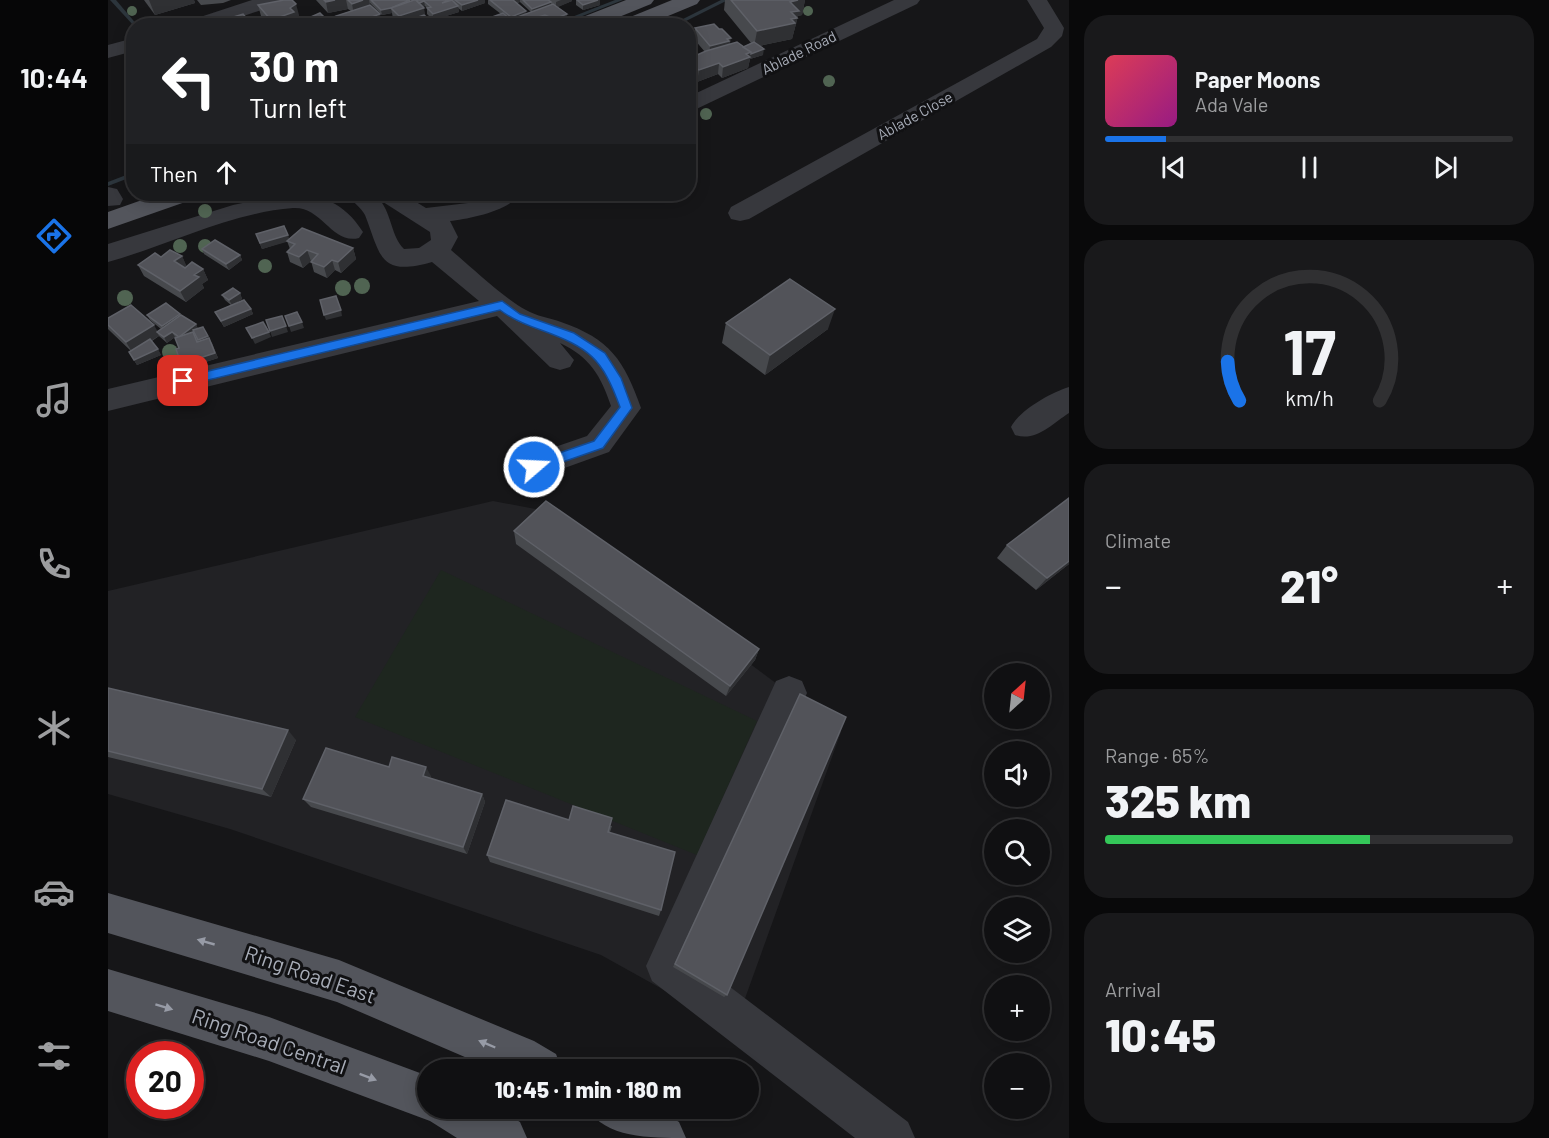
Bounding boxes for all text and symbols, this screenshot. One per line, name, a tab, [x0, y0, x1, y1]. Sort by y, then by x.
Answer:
street label: Ablade Road	[758, 26, 839, 78]
text: 30 m	[249, 40, 339, 90]
icon: left	[150, 42, 228, 120]
text: 10:44	[20, 61, 88, 93]
text: Paper Moons	[1195, 66, 1320, 92]
street label: Ablade Close	[874, 87, 955, 143]
text: Turn left	[249, 91, 347, 123]
text: Ada Vale	[1195, 92, 1268, 116]
icon: previous	[1157, 151, 1190, 184]
icon: pause	[1293, 151, 1326, 184]
icon: next	[1429, 151, 1462, 184]
icon: ahead	[210, 156, 243, 189]
text: Then	[150, 160, 198, 186]
icon: directions	[33, 215, 75, 257]
text: 17	[1282, 314, 1336, 388]
pin	[157, 355, 208, 406]
icon: arrive	[166, 364, 199, 397]
icon: music	[33, 379, 75, 421]
text: km/h	[1285, 386, 1333, 411]
position arrow	[502, 435, 566, 499]
text: Climate	[1105, 528, 1171, 552]
icon: phone	[33, 543, 75, 585]
text: 21°	[1280, 558, 1338, 612]
text: −	[1105, 565, 1122, 605]
text: +	[1496, 565, 1513, 605]
north arrow	[984, 663, 1050, 729]
map controls	[984, 663, 1050, 1119]
icon: climate	[33, 707, 75, 749]
button: sound	[984, 741, 1050, 807]
text: Range · 65%	[1105, 743, 1209, 767]
text: 325 km	[1105, 773, 1251, 827]
button: search	[984, 819, 1050, 885]
icon: car	[33, 871, 75, 913]
button: layers	[984, 897, 1050, 963]
one-way arrow	[196, 936, 215, 946]
street label: Ring Road East	[242, 939, 379, 1008]
button: +	[984, 975, 1050, 1041]
text: Arrival	[1105, 977, 1161, 1001]
street label: Ring Road Central	[189, 1002, 350, 1079]
one-way arrow	[155, 1003, 173, 1012]
text: 10:45	[1105, 1007, 1216, 1061]
icon: filters	[33, 1035, 75, 1077]
one-way arrow	[478, 1039, 496, 1048]
speed limit sign: 20	[126, 1041, 204, 1119]
button: −	[984, 1053, 1050, 1119]
one-way arrow	[359, 1072, 377, 1082]
text: 10:45 · 1 min · 180 m	[495, 1076, 681, 1102]

